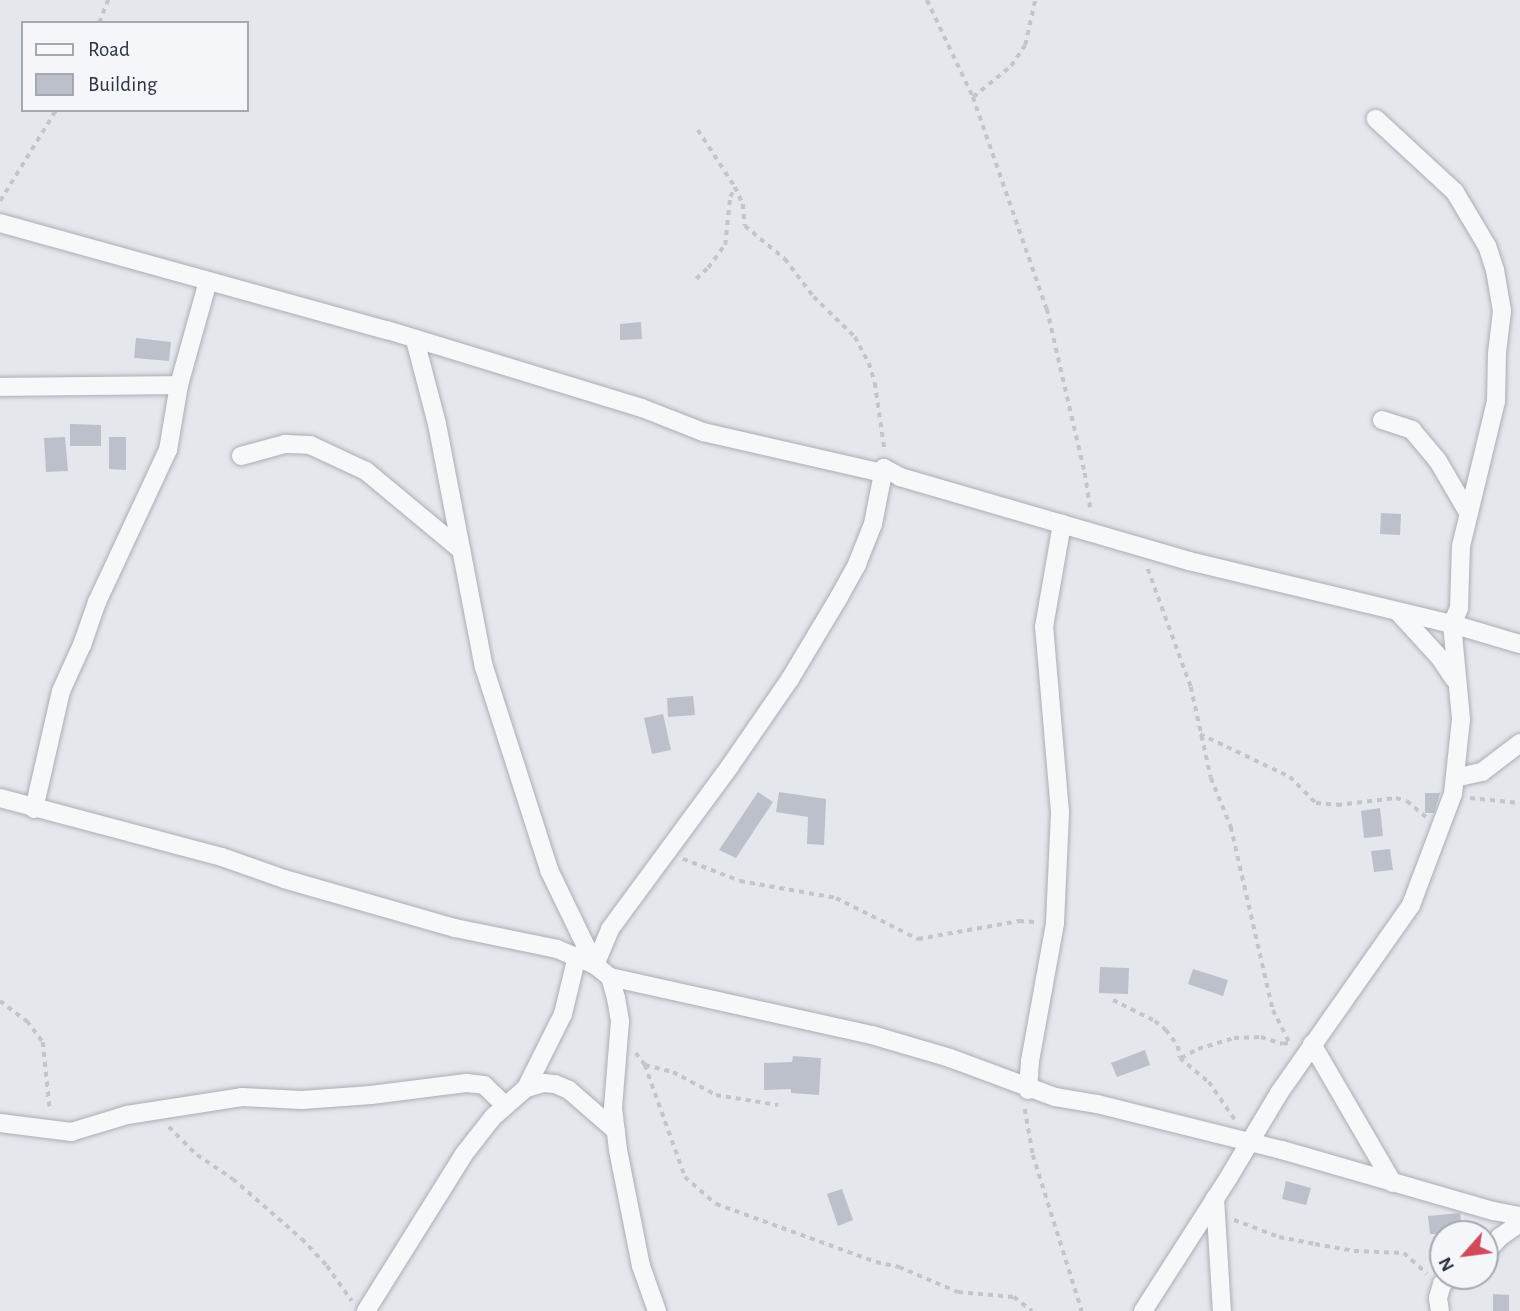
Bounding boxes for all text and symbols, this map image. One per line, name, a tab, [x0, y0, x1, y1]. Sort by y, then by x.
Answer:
legend	[21, 21, 248, 112]
text: Road	[88, 39, 130, 60]
text: Building	[88, 74, 157, 95]
north arrow	[1429, 1220, 1499, 1290]
text: N	[1435, 1254, 1458, 1274]

